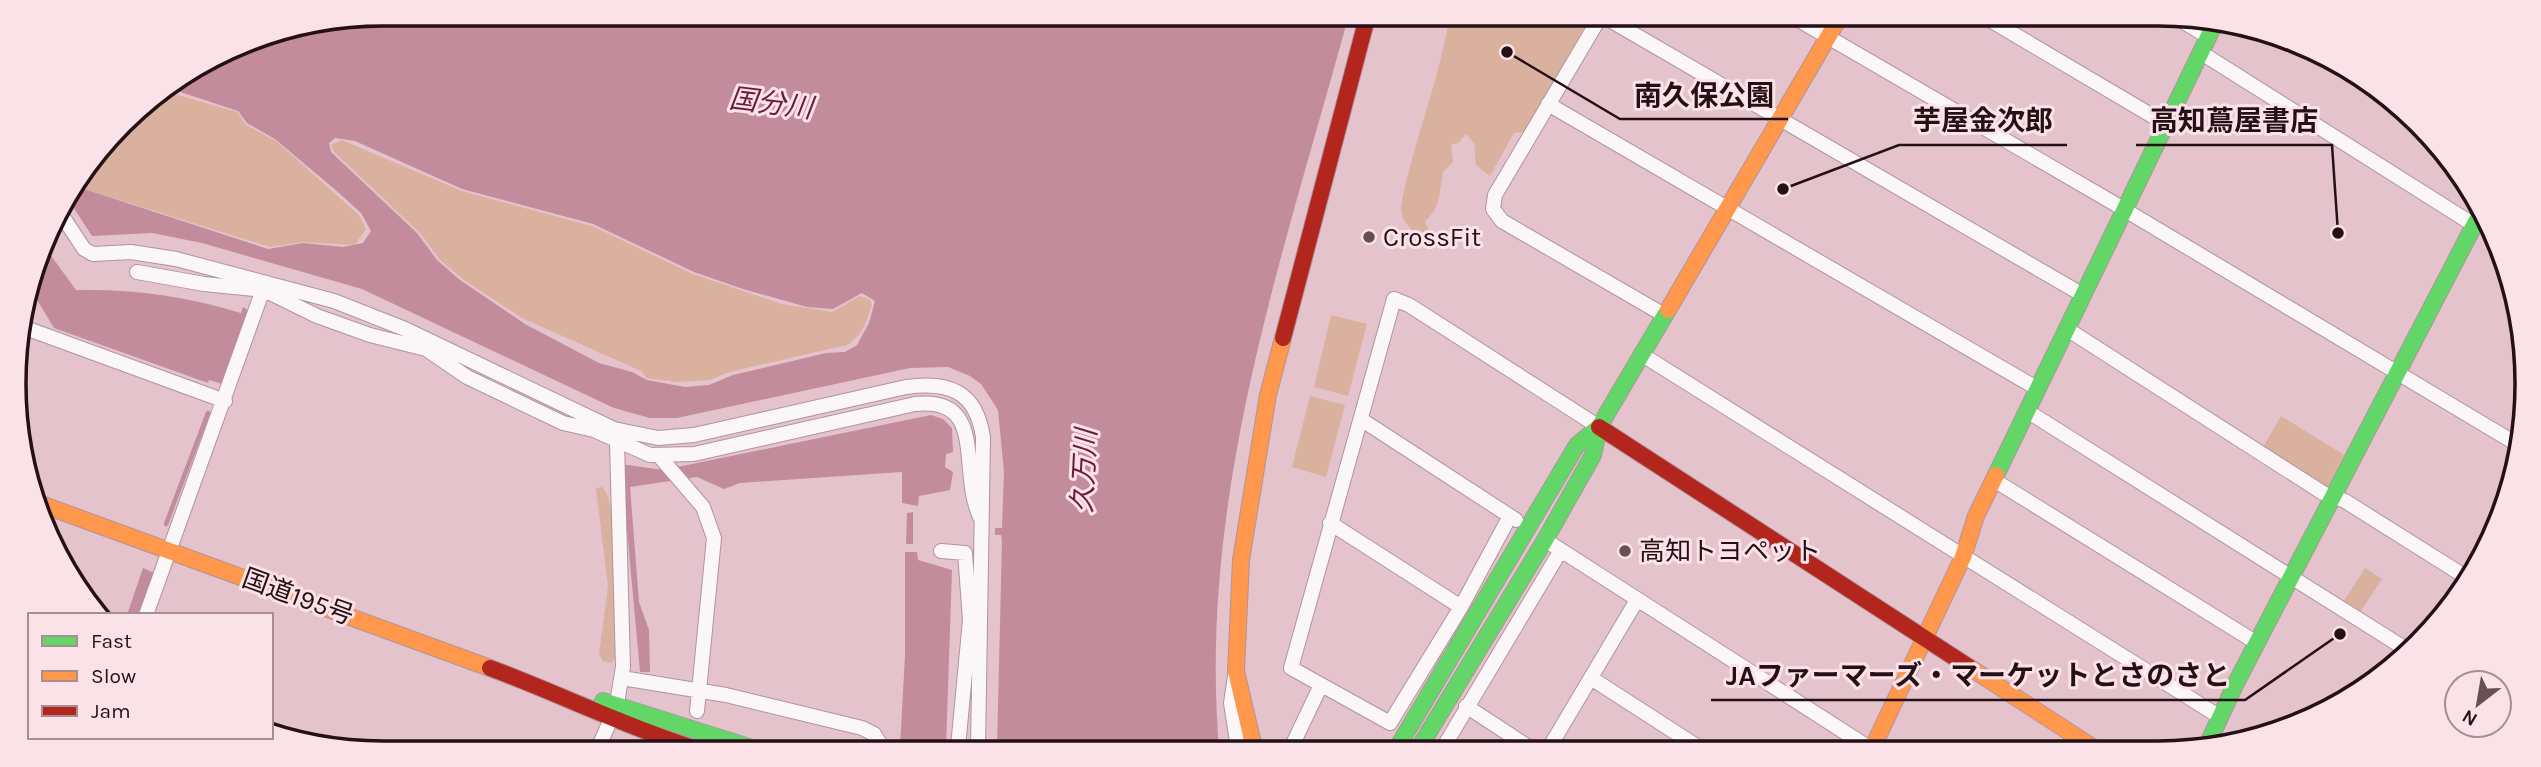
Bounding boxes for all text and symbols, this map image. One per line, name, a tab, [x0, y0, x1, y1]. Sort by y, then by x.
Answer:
callout: 南久保公園	[1620, 70, 1788, 119]
text: 南久保公園	[1634, 79, 1774, 112]
water label: 国分川	[727, 82, 818, 125]
callout: 芋屋金次郎	[1899, 96, 2067, 145]
callout: 高知蔦屋書店	[2136, 96, 2332, 145]
text: 芋屋金次郎	[1913, 104, 2053, 137]
text: 高知蔦屋書店	[2150, 104, 2318, 137]
place label: CrossFit	[1383, 222, 1481, 253]
marker: CrossFit	[1361, 229, 1377, 245]
water label: 久万川	[1065, 425, 1103, 514]
place label: 高知トヨペット	[1639, 536, 1821, 567]
marker: 高知トヨペット	[1617, 543, 1633, 559]
street label: 国道195号	[238, 563, 358, 631]
legend	[28, 613, 273, 739]
text: Fast	[91, 629, 132, 653]
callout: JAファーマーズ・マーケットとさのさと	[1711, 651, 2245, 700]
text: JAファーマーズ・マーケットとさのさと	[1726, 659, 2230, 692]
text: Slow	[91, 664, 136, 688]
north arrow	[2443, 669, 2513, 739]
text: Jam	[91, 699, 131, 723]
text: N	[2458, 705, 2481, 731]

